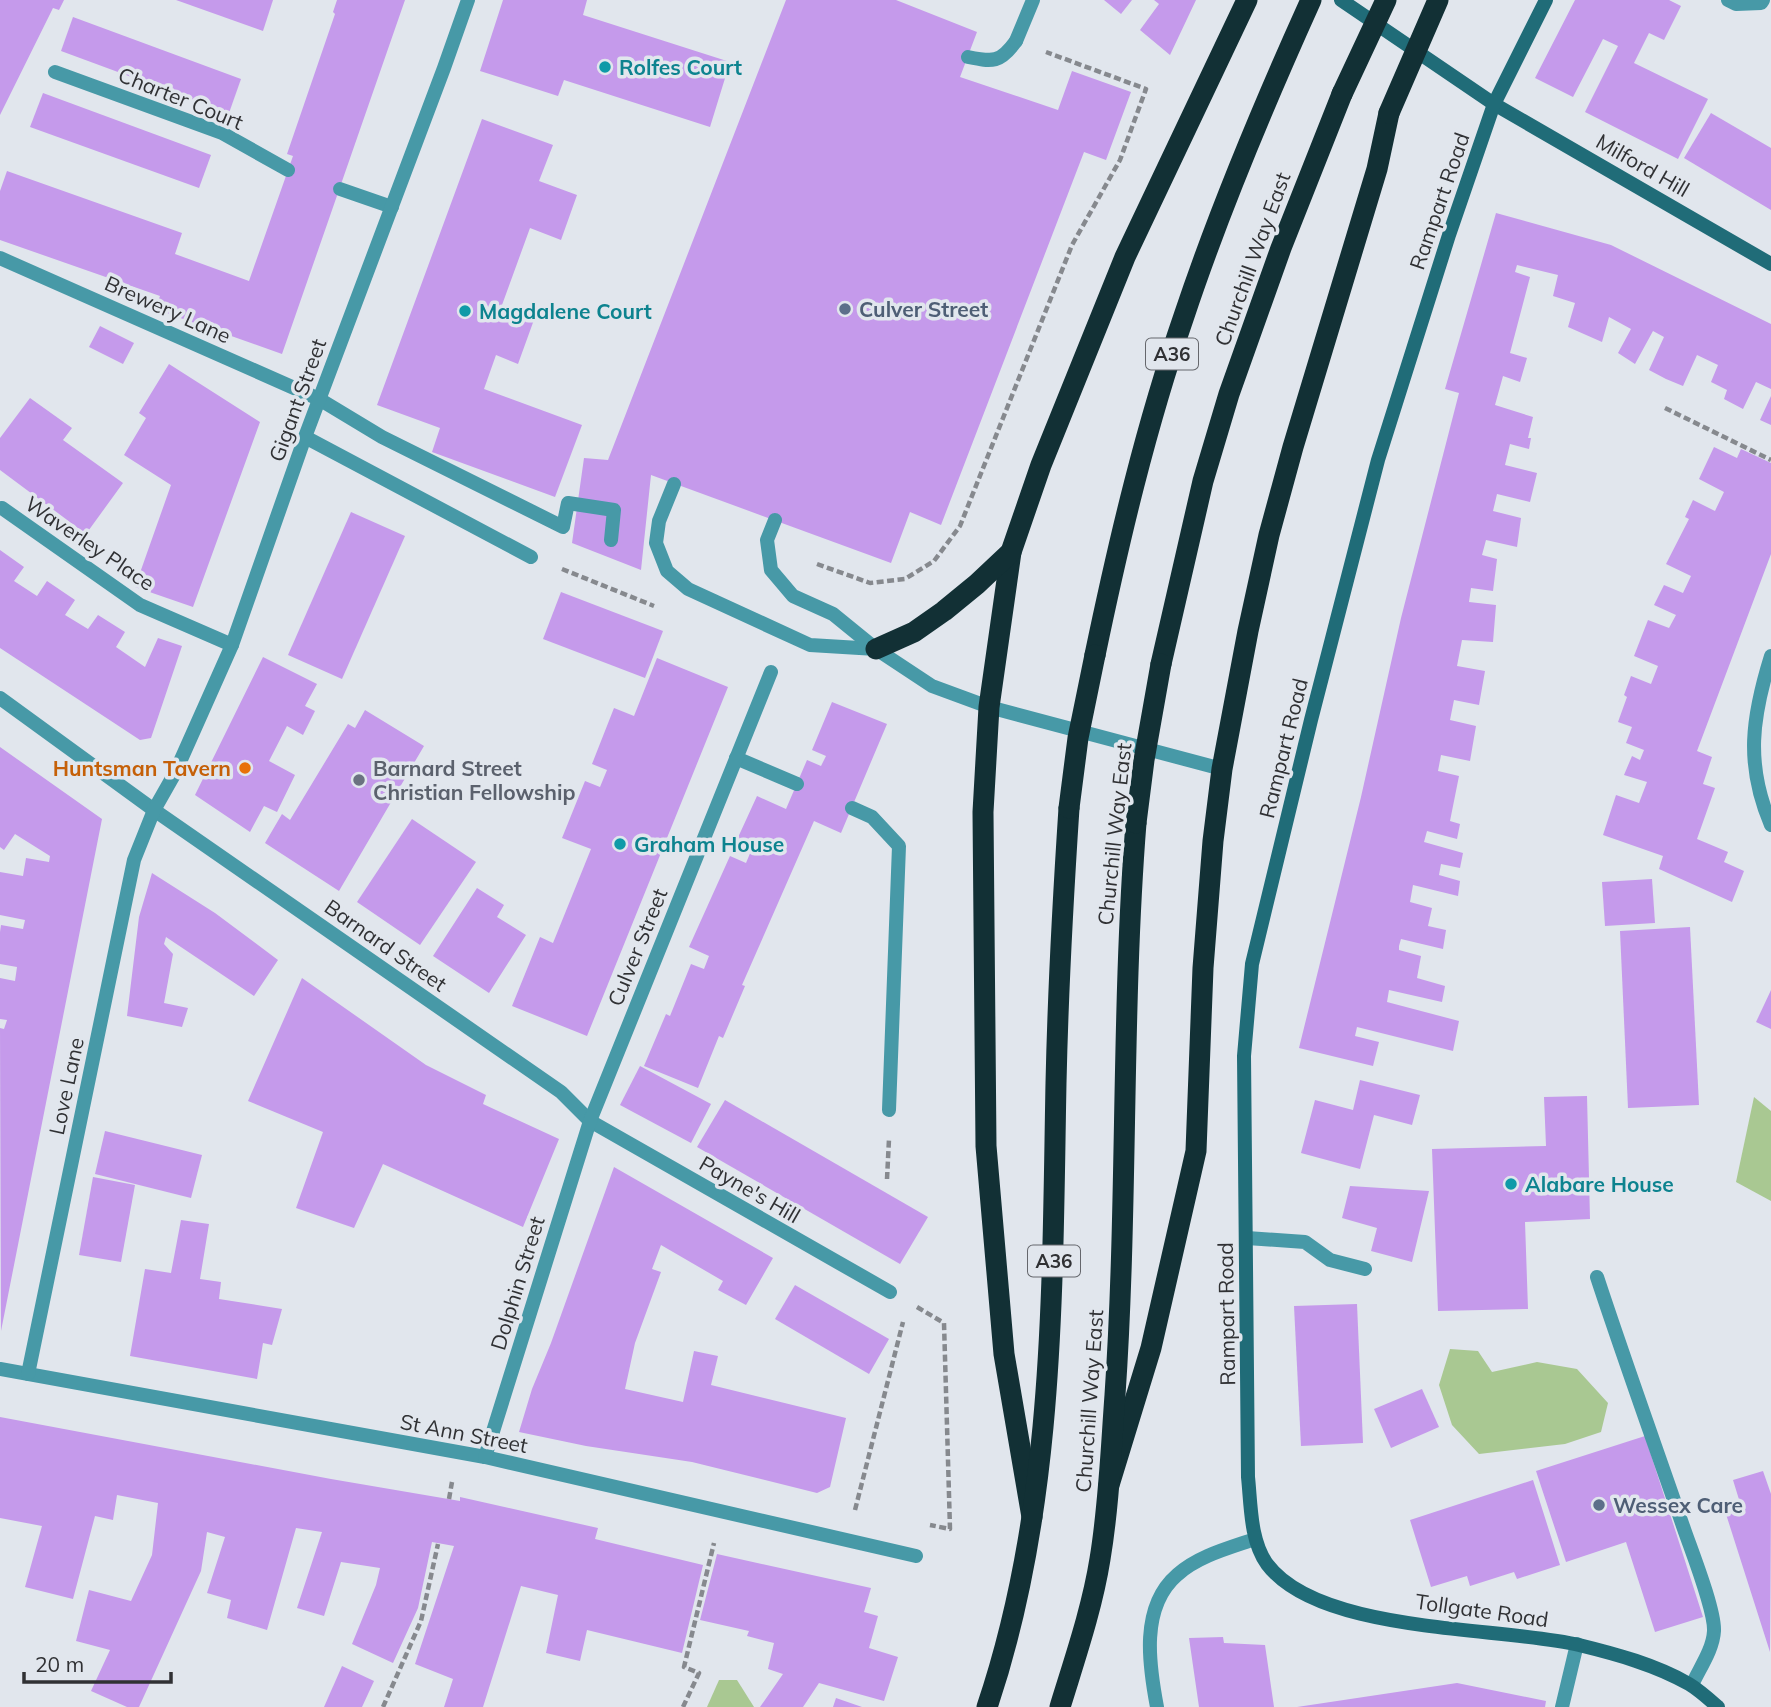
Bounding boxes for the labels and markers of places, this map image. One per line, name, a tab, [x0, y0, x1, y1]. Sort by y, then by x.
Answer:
place label: Rolfes Court	[619, 54, 742, 80]
marker: Rolfes Court	[597, 59, 613, 75]
place label: Culver Street	[859, 296, 988, 322]
place label: Magdalene Court	[479, 298, 652, 324]
marker: Culver Street	[837, 301, 853, 317]
marker: Magdalene Court	[457, 303, 473, 319]
place label: Huntsman Tavern	[53, 755, 231, 781]
place label: Barnard Street Christian Fellowship	[373, 755, 575, 805]
marker: Huntsman Tavern	[237, 760, 253, 776]
marker: Barnard Street Christian Fellowship	[351, 772, 367, 788]
place label: Graham House	[634, 831, 784, 857]
marker: Graham House	[612, 836, 628, 852]
place label: Alabare House	[1525, 1171, 1674, 1197]
marker: Alabare House	[1503, 1176, 1519, 1192]
place label: Wessex Care	[1613, 1492, 1743, 1518]
marker: Wessex Care	[1591, 1497, 1607, 1513]

